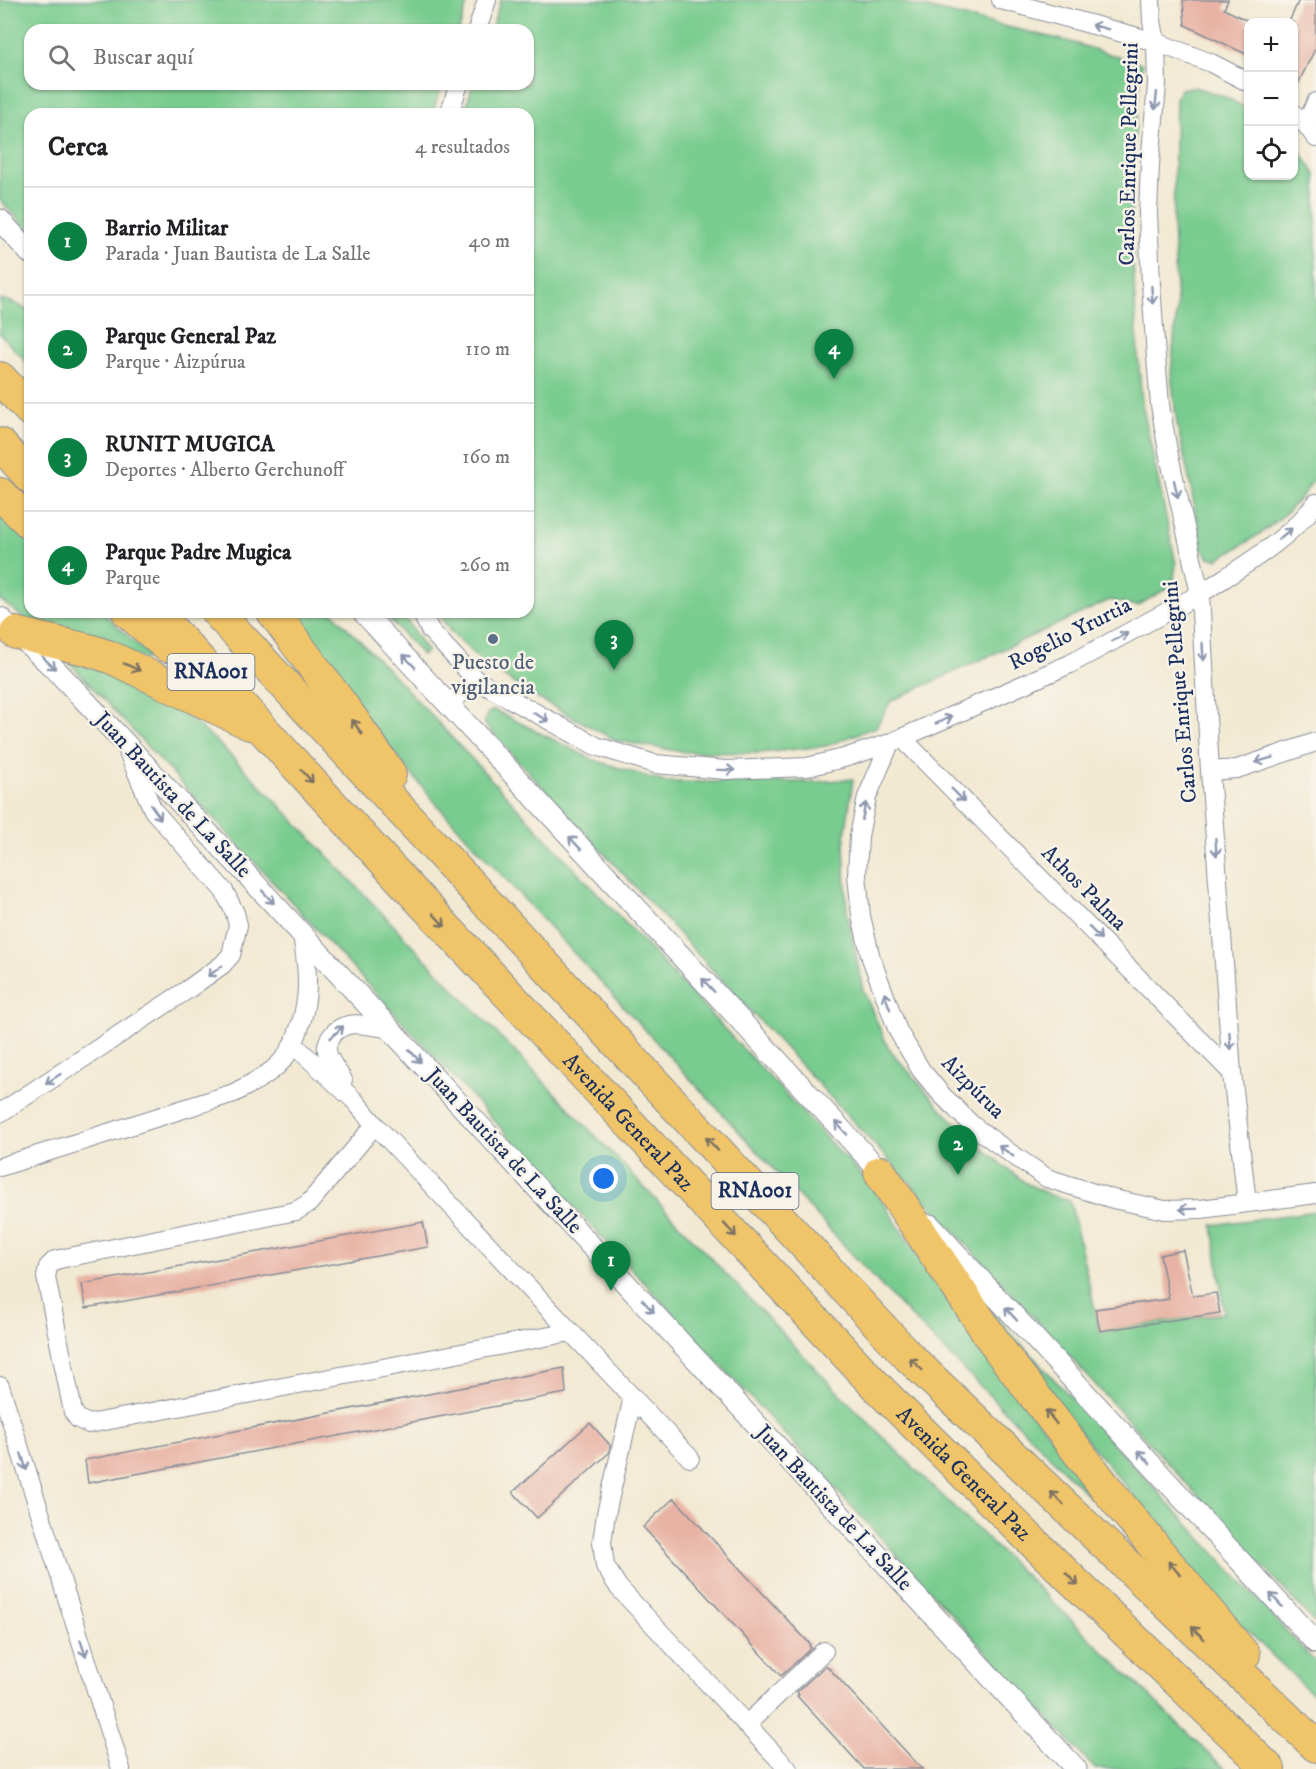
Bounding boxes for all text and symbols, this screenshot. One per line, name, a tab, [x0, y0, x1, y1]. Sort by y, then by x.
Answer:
map controls	[1244, 18, 1298, 180]
button: +	[1244, 18, 1298, 72]
one-way arrow	[1091, 21, 1110, 32]
search box	[24, 24, 534, 90]
icon: search	[45, 41, 78, 74]
street label: Carlos Enrique Pellegrini	[1114, 42, 1144, 266]
text: Buscar aquí	[93, 44, 193, 71]
button: −	[1244, 72, 1298, 126]
one-way arrow	[1150, 90, 1161, 110]
button: locate	[1244, 126, 1298, 180]
text: Cerca	[48, 131, 108, 164]
text: 4 resultados	[415, 135, 510, 160]
text: Barrio Militar	[105, 215, 228, 242]
text: 1	[64, 229, 71, 254]
text: 40 m	[468, 229, 510, 254]
text: Parada · Juan Bautista de La Salle	[105, 242, 371, 267]
one-way arrow	[1146, 285, 1157, 305]
text: Parque General Paz	[105, 323, 276, 350]
pin: 4	[814, 330, 854, 379]
text: 2	[63, 337, 72, 362]
text: 110 m	[465, 337, 510, 362]
text: Parque · Aizpúrua	[105, 350, 246, 375]
text: RUNIT MUGICA	[105, 431, 275, 458]
text: 3	[64, 445, 71, 470]
text: 160 m	[462, 445, 510, 470]
text: Deportes · Alberto Gerchunoff	[105, 458, 344, 483]
one-way arrow	[1171, 479, 1183, 498]
one-way arrow	[1277, 527, 1292, 541]
text: Parque Padre Mugica	[105, 539, 291, 566]
text: 4	[62, 553, 73, 578]
text: 260 m	[460, 553, 510, 578]
text: Parque	[105, 566, 160, 591]
street label: Carlos Enrique Pellegrini	[1157, 580, 1203, 804]
street label: Rogelio Yrurtia	[1004, 591, 1137, 677]
pin: 3	[594, 620, 634, 670]
one-way arrow	[1111, 631, 1128, 643]
marker: Puesto de vigilancia	[486, 632, 500, 646]
one-way arrow	[1198, 642, 1209, 662]
place label: Puesto de vigilancia	[450, 649, 535, 701]
road number: RNA001	[168, 654, 254, 690]
one-way arrow	[402, 654, 416, 669]
one-way arrow	[41, 656, 56, 670]
one-way arrow	[123, 661, 141, 673]
street label: Juan Bautista de La Salle	[88, 705, 257, 884]
one-way arrow	[532, 712, 550, 723]
one-way arrow	[934, 714, 952, 725]
one-way arrow	[351, 719, 363, 735]
one-way arrow	[1255, 756, 1274, 767]
one-way arrow	[716, 764, 736, 775]
one-way arrow	[300, 768, 314, 783]
one-way arrow	[951, 787, 965, 802]
one-way arrow	[859, 801, 871, 820]
one-way arrow	[150, 803, 162, 819]
one-way arrow	[568, 835, 583, 850]
one-way arrow	[1211, 836, 1222, 856]
street label: Athos Palma	[1036, 840, 1133, 937]
one-way arrow	[261, 890, 275, 905]
one-way arrow	[431, 912, 446, 927]
one-way arrow	[1088, 926, 1102, 941]
one-way arrow	[207, 964, 223, 977]
one-way arrow	[701, 978, 715, 993]
one-way arrow	[881, 992, 892, 1011]
one-way arrow	[329, 1025, 344, 1039]
one-way arrow	[1225, 1031, 1236, 1051]
street label: Avenida General Paz	[557, 1047, 700, 1197]
one-way arrow	[408, 1048, 422, 1063]
street label: Aizpúrua	[936, 1050, 1011, 1125]
street label: Juan Bautista de La Salle	[419, 1061, 588, 1240]
one-way arrow	[44, 1072, 61, 1085]
one-way arrow	[834, 1121, 848, 1136]
pin: 2	[938, 1126, 978, 1175]
one-way arrow	[705, 1137, 719, 1152]
one-way arrow	[999, 1144, 1015, 1157]
your location	[589, 1164, 618, 1193]
road number: RNA001	[712, 1173, 798, 1209]
one-way arrow	[1179, 1203, 1199, 1215]
one-way arrow	[723, 1222, 737, 1237]
pin: 1	[592, 1242, 630, 1291]
one-way arrow	[641, 1299, 655, 1314]
one-way arrow	[1005, 1307, 1019, 1322]
one-way arrow	[909, 1356, 924, 1371]
street label: Avenida General Paz	[891, 1400, 1038, 1547]
one-way arrow	[1045, 1409, 1057, 1425]
street label: Juan Bautista de La Salle	[749, 1418, 918, 1597]
one-way arrow	[1137, 1450, 1151, 1465]
one-way arrow	[19, 1452, 30, 1471]
one-way arrow	[1050, 1491, 1065, 1506]
one-way arrow	[1167, 1560, 1180, 1576]
one-way arrow	[1065, 1572, 1080, 1587]
one-way arrow	[1269, 1593, 1283, 1608]
one-way arrow	[1191, 1627, 1206, 1641]
one-way arrow	[78, 1638, 89, 1657]

